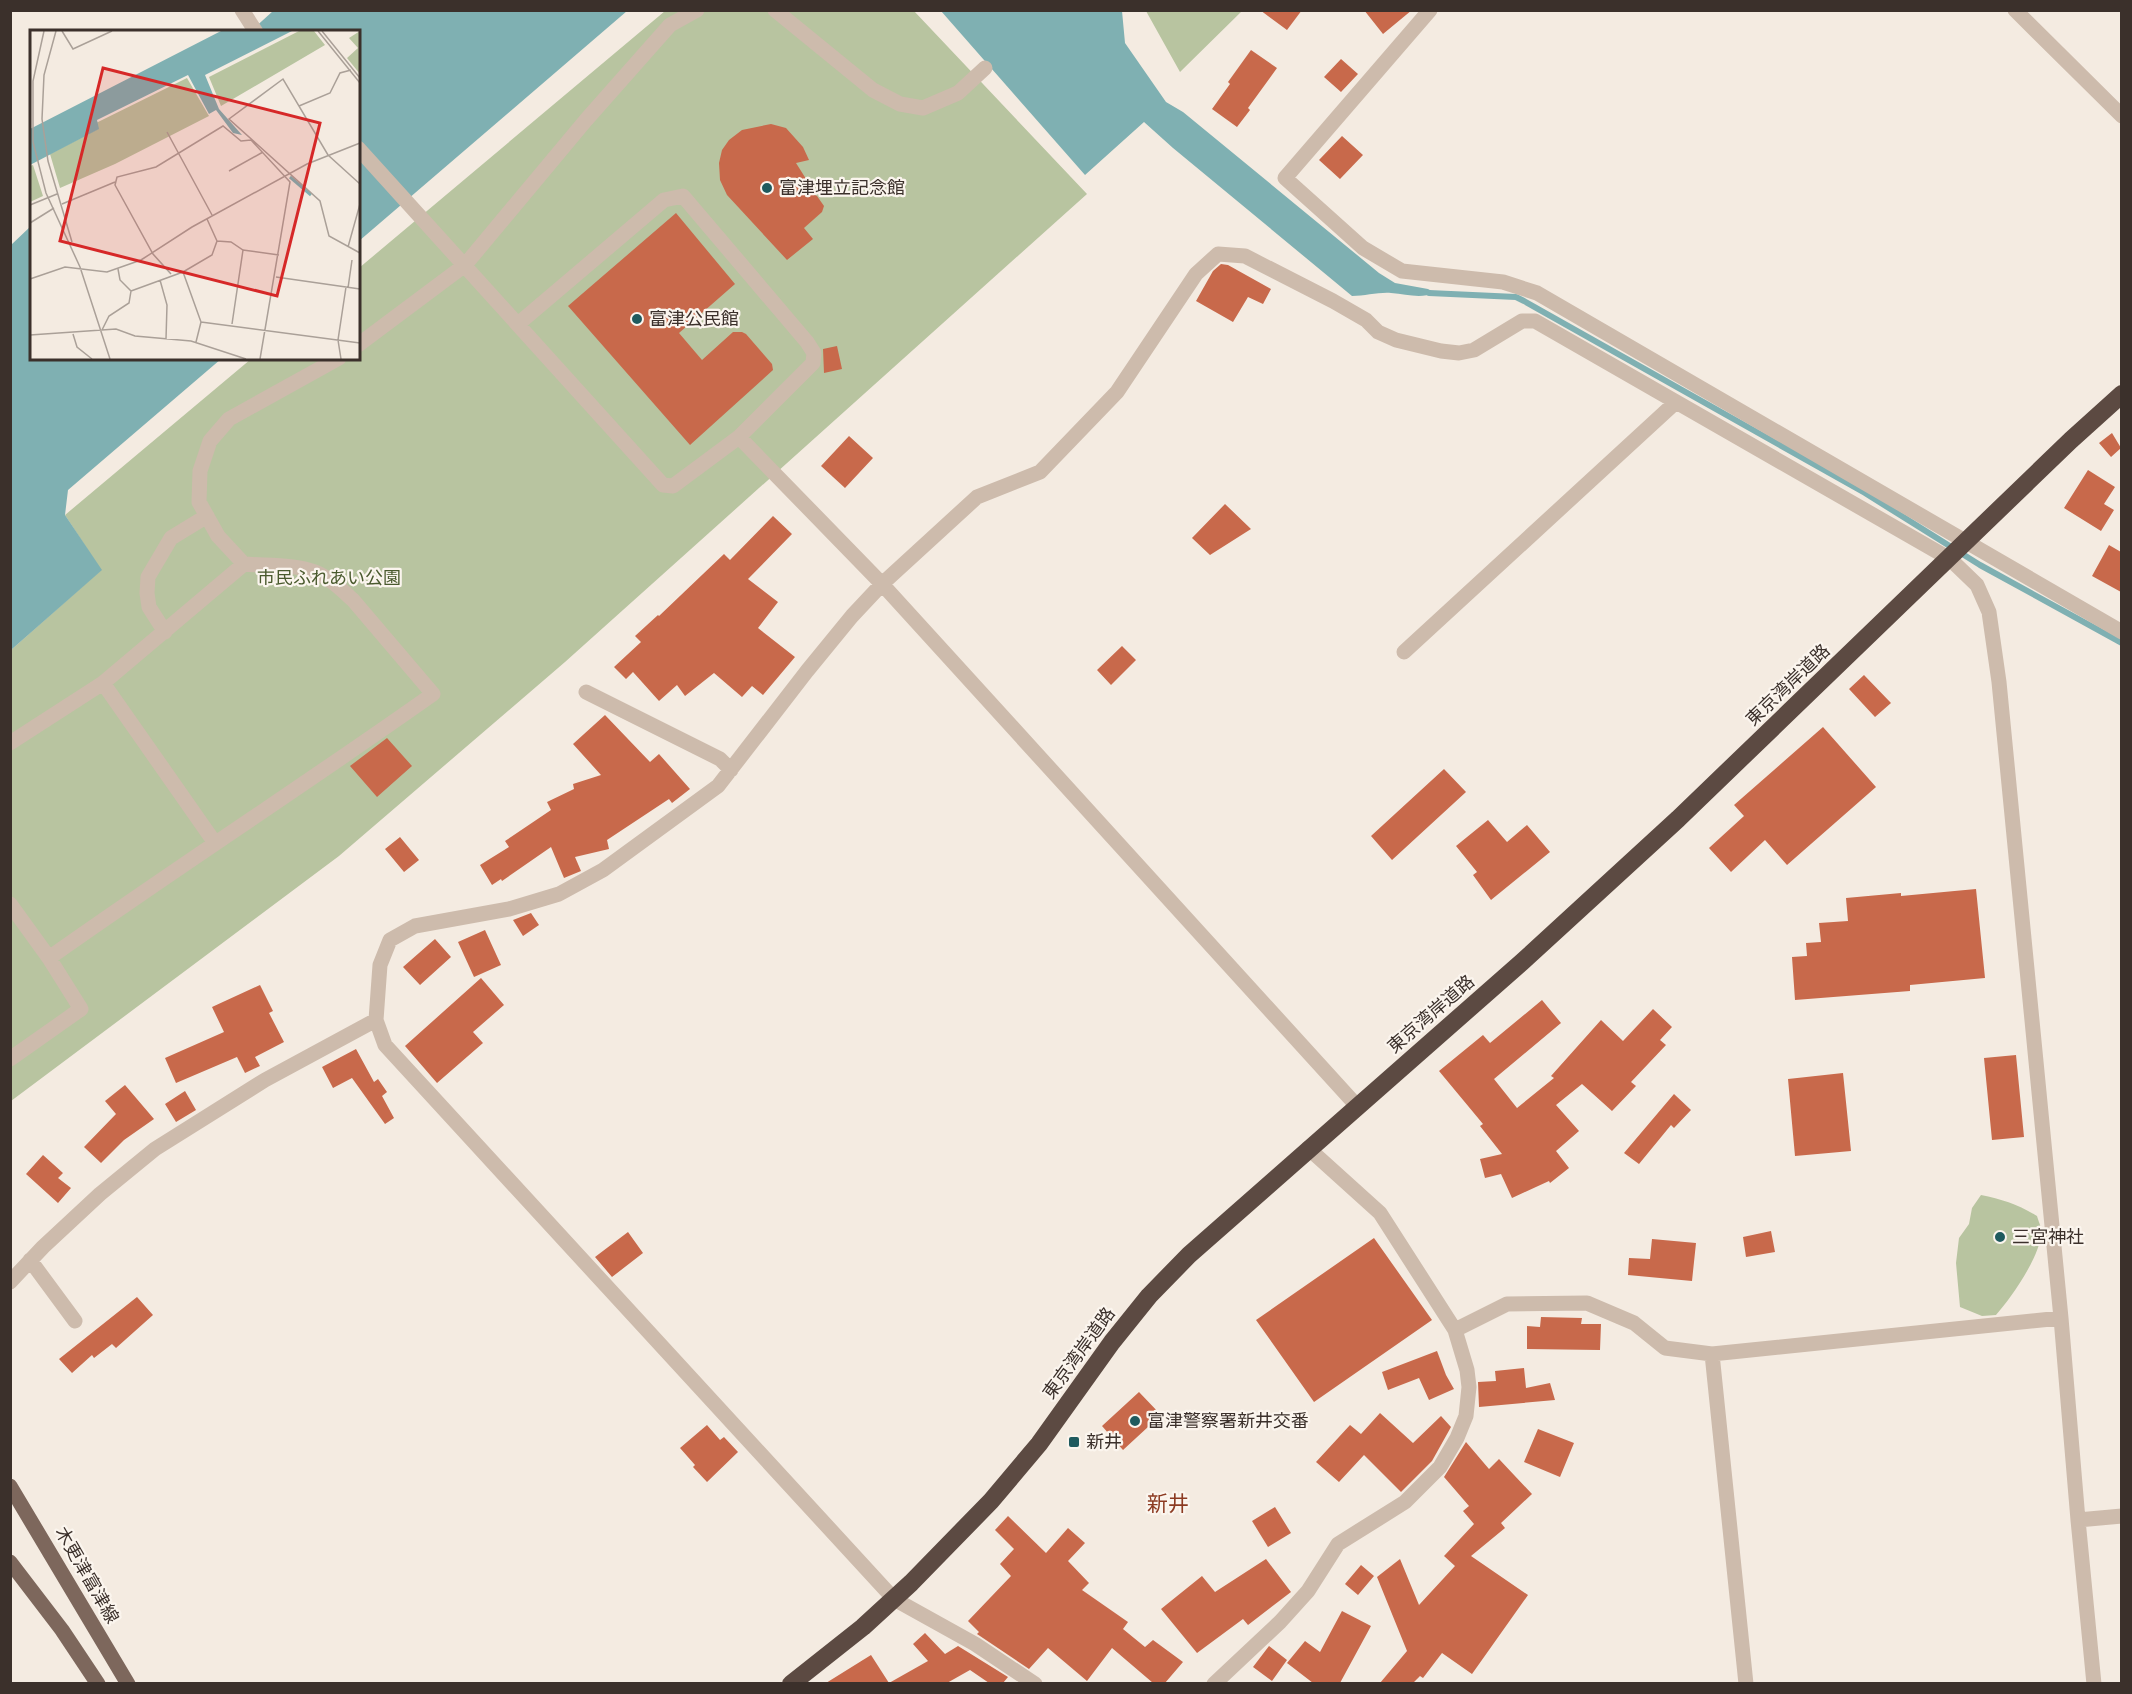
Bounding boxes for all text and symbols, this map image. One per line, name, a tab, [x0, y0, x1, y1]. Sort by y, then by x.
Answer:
inset map	[30, 30, 360, 360]
place label: 富津埋立記念館	[779, 176, 905, 198]
marker: 富津埋立記念館	[760, 181, 774, 195]
place label: 富津公民館	[649, 307, 739, 329]
marker: 富津公民館	[630, 312, 644, 326]
park label: 市民ふれあい公園	[257, 566, 401, 588]
street label: 東京湾岸道路	[1741, 639, 1834, 730]
street label: 東京湾岸道路	[1382, 970, 1478, 1057]
place label: 三宮神社	[2012, 1225, 2084, 1247]
marker: 三宮神社	[1993, 1230, 2007, 1244]
street label: 東京湾岸道路	[1038, 1302, 1119, 1403]
place label: 富津警察署新井交番	[1147, 1409, 1309, 1431]
marker: 富津警察署新井交番	[1128, 1414, 1142, 1428]
place label: 新井	[1086, 1430, 1122, 1452]
marker: 新井	[1067, 1435, 1081, 1449]
district label: 新井	[1147, 1490, 1189, 1515]
street label: 木更津富津線	[51, 1522, 124, 1627]

